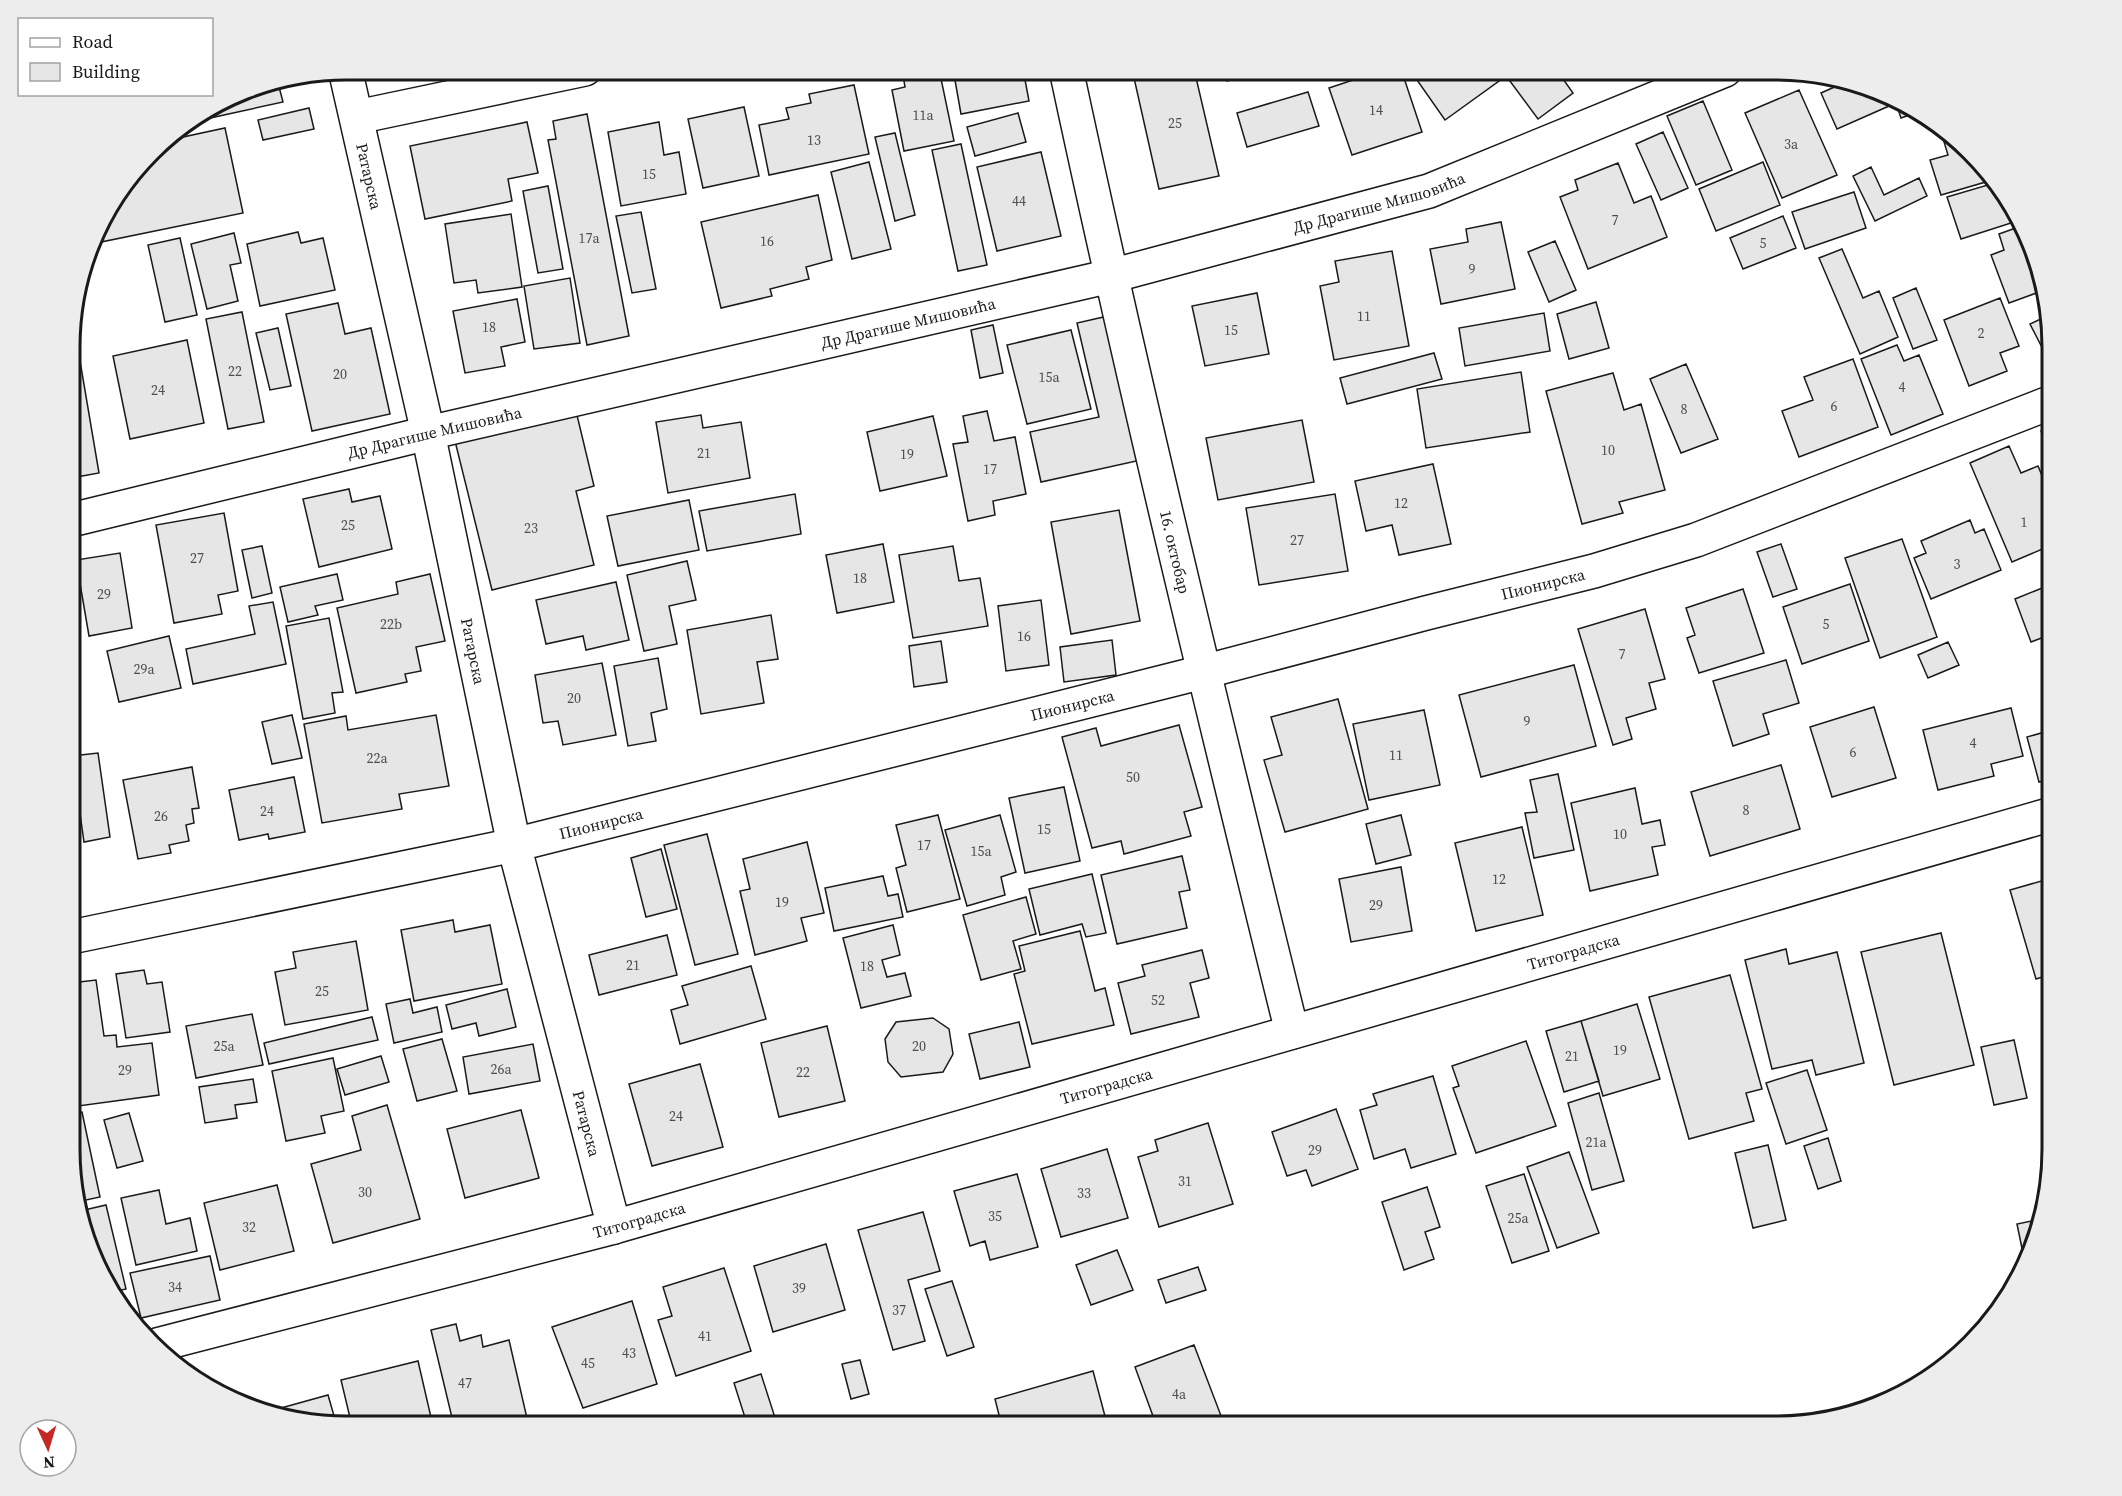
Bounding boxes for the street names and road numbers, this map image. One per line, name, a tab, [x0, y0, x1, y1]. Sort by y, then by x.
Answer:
street label: Ратарска	[351, 141, 388, 212]
street label: Др Драгише Мишовића	[1290, 166, 1469, 238]
street label: Др Драгише Мишовића	[818, 292, 998, 353]
street label: Др Драгише Мишовића	[345, 401, 525, 463]
street label: 16. октобар	[1155, 508, 1196, 596]
street label: Пионирска	[1499, 563, 1588, 605]
street label: Ратарска	[456, 616, 491, 687]
street label: Пионирска	[1028, 684, 1117, 726]
street label: Пионирска	[557, 802, 646, 844]
street label: Титоградска	[1525, 928, 1623, 975]
street label: Титоградска	[1057, 1062, 1156, 1109]
street label: Ратарска	[568, 1088, 606, 1160]
street label: Титоградска	[590, 1196, 688, 1243]

